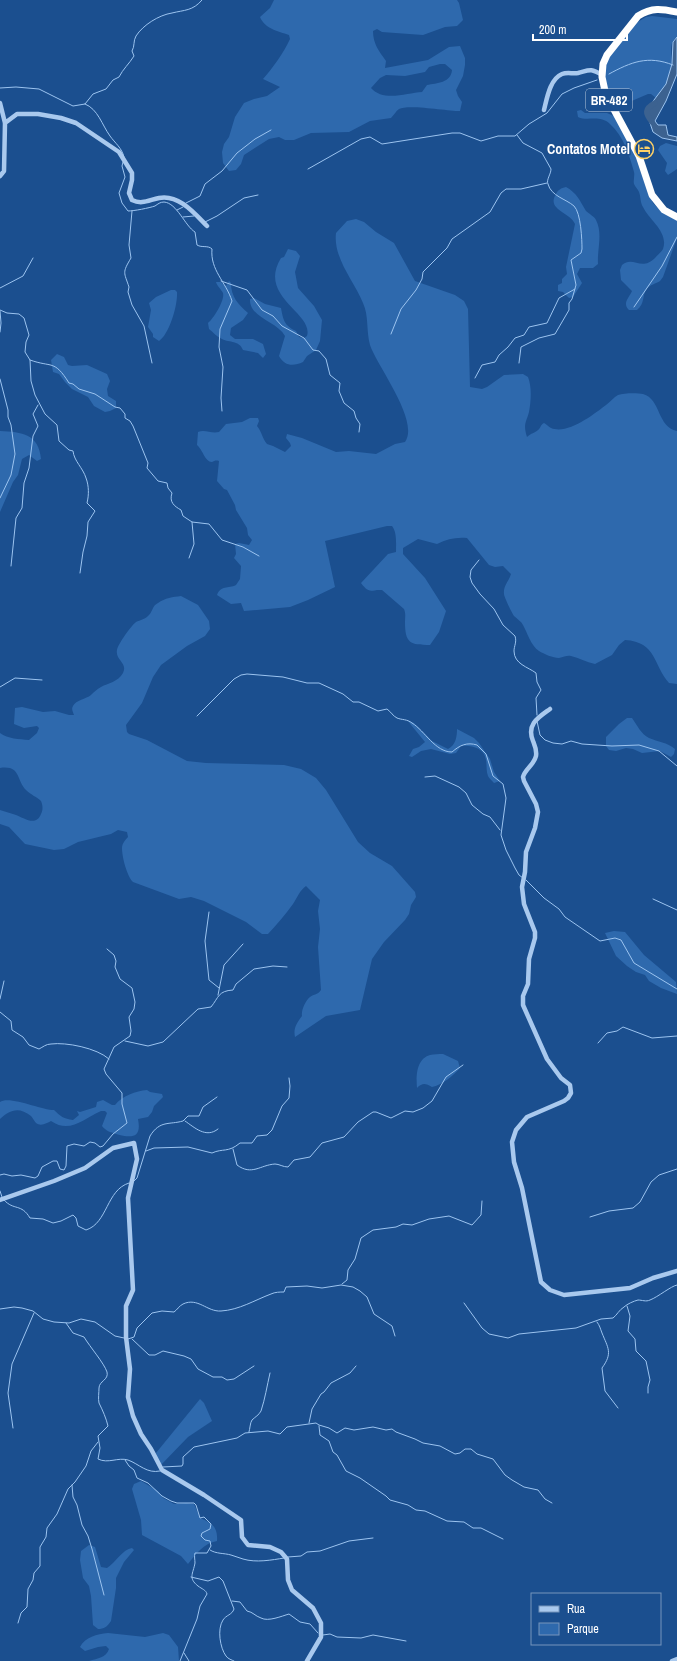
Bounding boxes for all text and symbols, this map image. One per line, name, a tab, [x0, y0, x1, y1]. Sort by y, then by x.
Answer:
scale bar	[533, 16, 627, 42]
text: 200 m	[539, 22, 566, 38]
road number: BR-482	[586, 89, 632, 111]
hotel icon: Contatos Motel	[633, 138, 655, 160]
place label: Contatos Motel	[547, 140, 630, 158]
legend	[531, 1593, 661, 1645]
text: Rua	[567, 1601, 586, 1617]
text: Parque	[567, 1621, 599, 1637]

